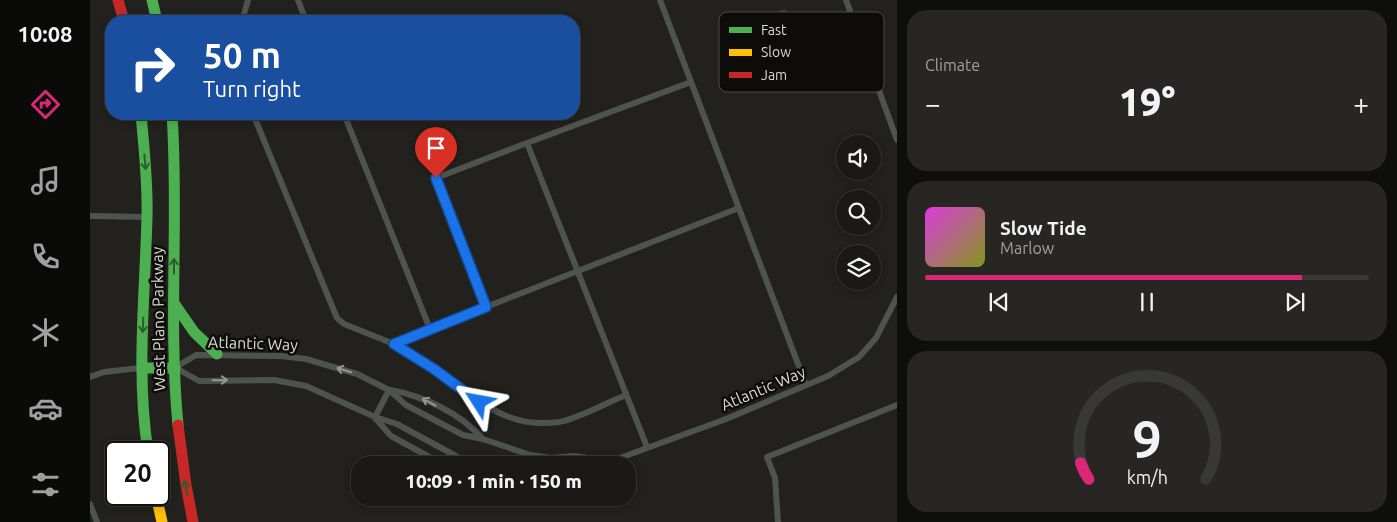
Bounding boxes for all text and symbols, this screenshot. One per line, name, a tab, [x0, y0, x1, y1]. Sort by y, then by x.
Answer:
legend	[719, 12, 884, 92]
text: 10:08	[17, 21, 73, 46]
text: Fast	[761, 22, 787, 38]
icon: right	[120, 35, 185, 100]
text: 50 m	[203, 35, 281, 75]
text: Slow	[761, 44, 791, 60]
text: Climate	[925, 56, 980, 74]
text: Jam	[761, 67, 787, 83]
text: Turn right	[203, 76, 301, 101]
text: 19°	[1119, 81, 1175, 123]
icon: directions	[28, 87, 63, 122]
text: −	[925, 88, 941, 119]
text: +	[1353, 88, 1369, 119]
pin	[415, 127, 457, 178]
icon: arrive	[422, 134, 450, 162]
map controls	[836, 135, 881, 290]
button: sound	[836, 135, 881, 180]
one-way arrow	[141, 154, 150, 170]
icon: music	[28, 163, 63, 198]
button: search	[836, 190, 881, 235]
text: Slow Tide	[1000, 217, 1087, 239]
icon: phone	[28, 239, 63, 274]
text: Marlow	[1000, 239, 1054, 257]
button: layers	[836, 245, 881, 290]
street label: West Plano Parkway	[148, 246, 168, 391]
one-way arrow	[169, 259, 179, 275]
icon: previous	[985, 288, 1013, 316]
icon: pause	[1133, 288, 1161, 316]
icon: next	[1281, 288, 1309, 316]
icon: climate	[28, 315, 63, 350]
one-way arrow	[138, 316, 147, 332]
street label: Atlantic Way	[208, 332, 299, 354]
street label: Atlantic Way	[718, 362, 808, 414]
one-way arrow	[337, 364, 353, 374]
one-way arrow	[212, 375, 228, 385]
position arrow	[452, 375, 504, 427]
icon: car	[28, 391, 63, 426]
one-way arrow	[422, 397, 437, 406]
text: 9	[1132, 410, 1162, 468]
speed limit sign: 20	[105, 441, 170, 506]
icon: filters	[28, 467, 63, 502]
text: km/h	[1126, 467, 1168, 487]
text: 10:09 · 1 min · 150 m	[405, 470, 582, 492]
one-way arrow	[181, 480, 191, 496]

